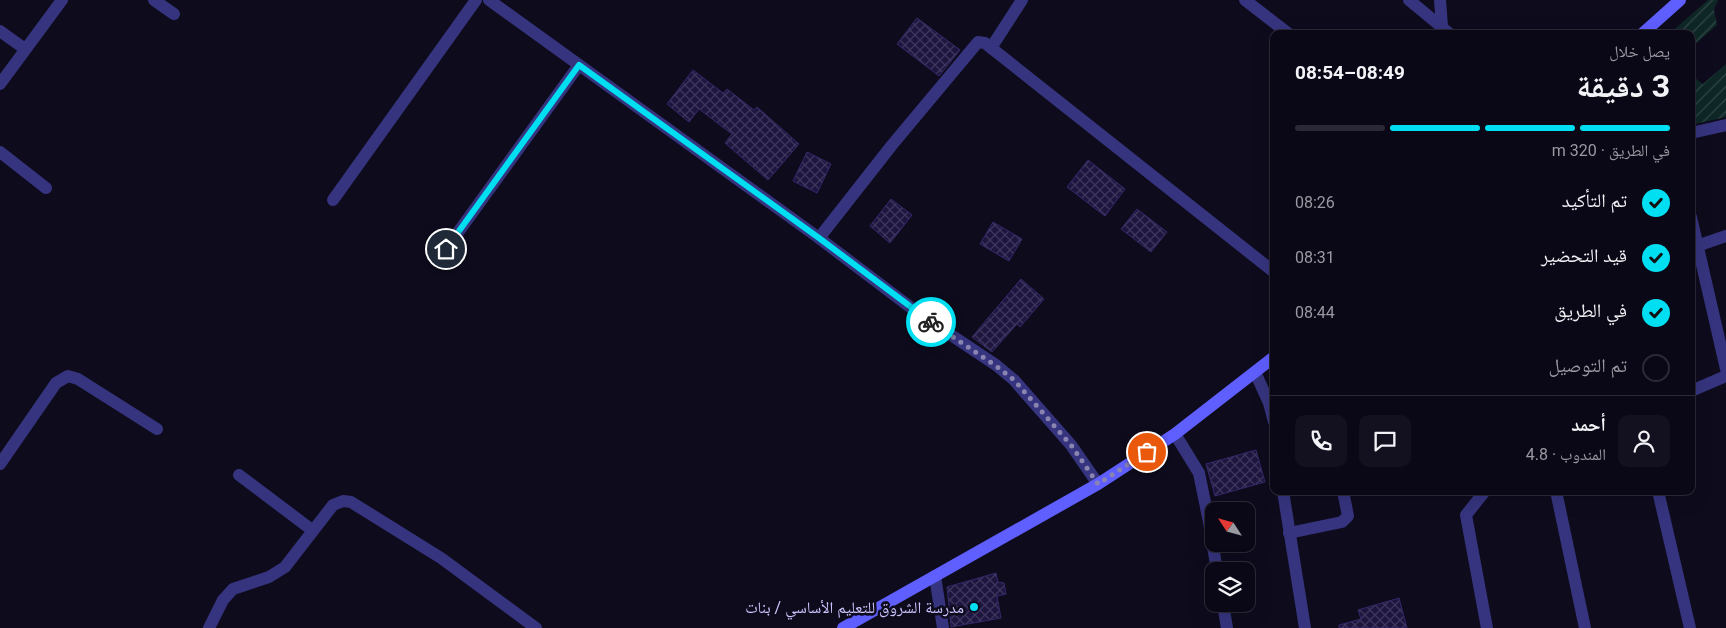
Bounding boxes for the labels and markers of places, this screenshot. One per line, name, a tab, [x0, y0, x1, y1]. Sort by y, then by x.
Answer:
pin	[425, 228, 467, 270]
pin	[1126, 431, 1168, 473]
place label: مدرسة الشروق للتعليم الأساسي / بنات	[745, 598, 964, 620]
marker: مدرسة الشروق للتعليم الأساسي / بنات	[968, 601, 980, 613]

